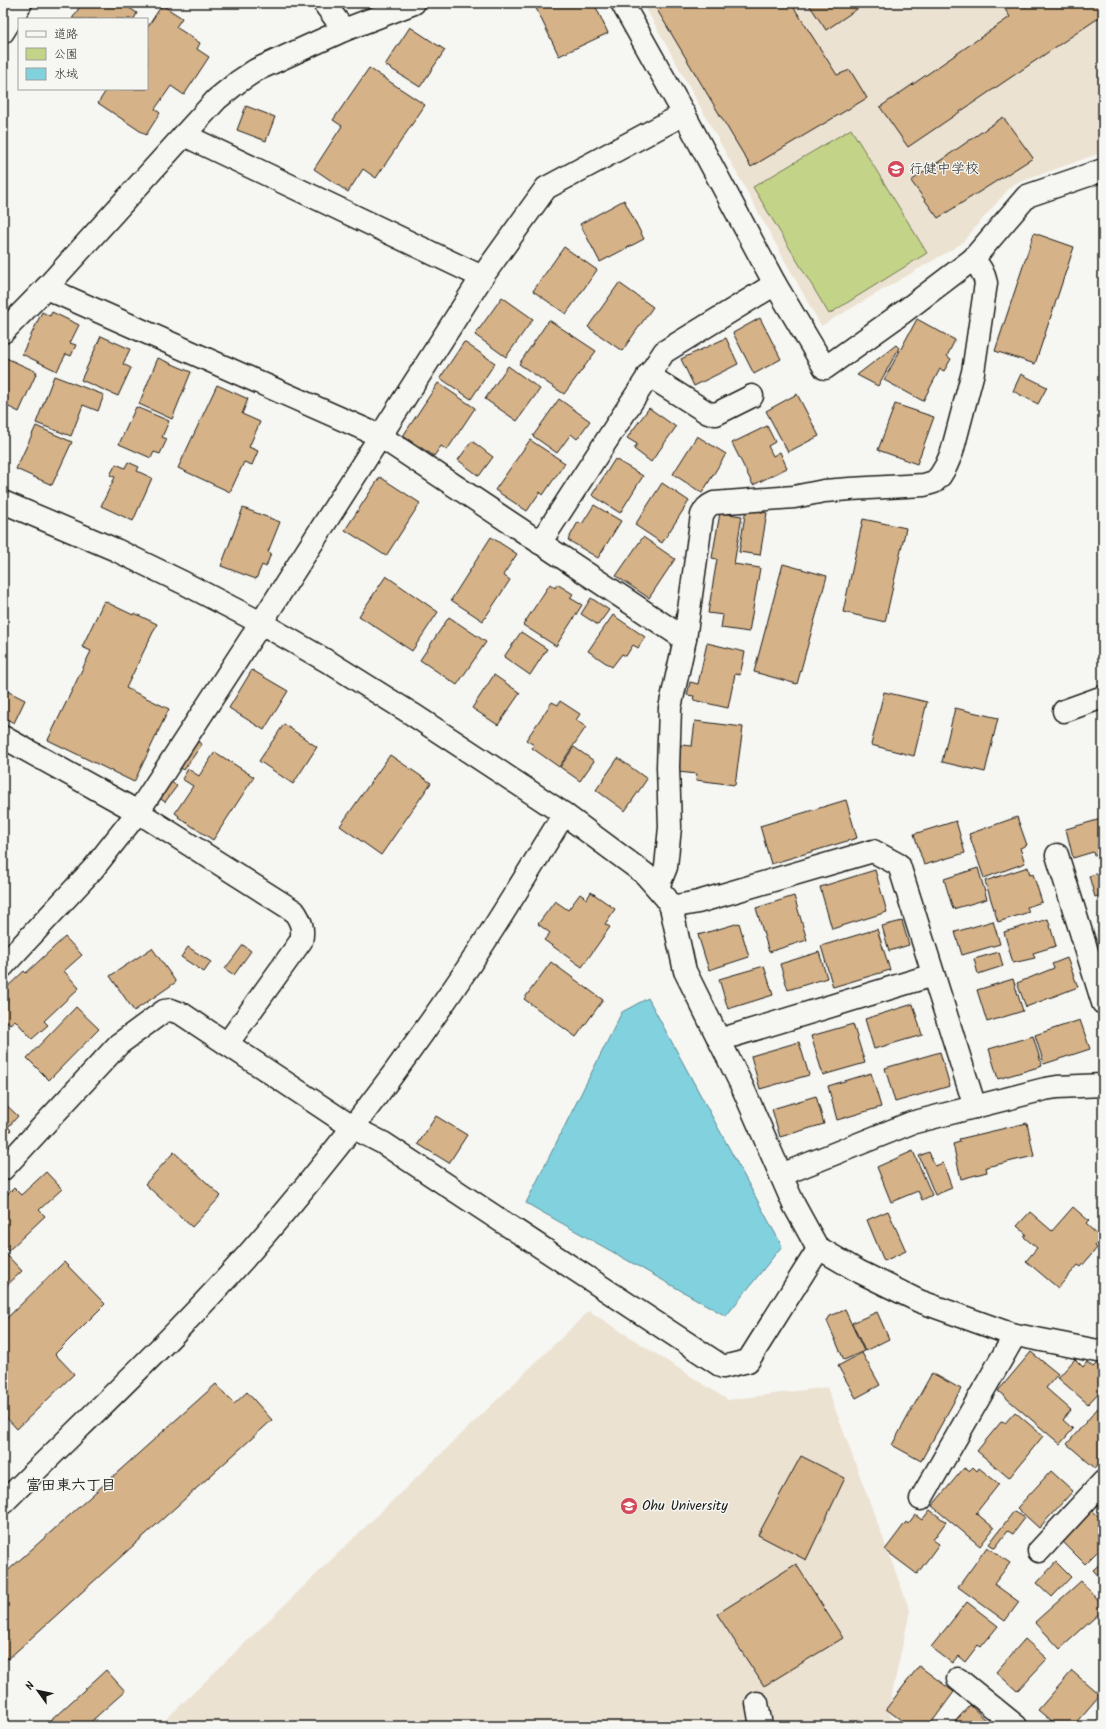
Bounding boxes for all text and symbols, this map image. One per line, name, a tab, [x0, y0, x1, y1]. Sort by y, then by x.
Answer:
legend	[18, 18, 148, 90]
text: 道路	[54, 25, 78, 44]
text: 公園	[54, 45, 78, 64]
text: 水域	[54, 65, 78, 84]
place label: 行健中学校	[909, 158, 979, 180]
school or university icon: 行健中学校	[886, 159, 906, 179]
district label: 富田東六丁目	[26, 1474, 116, 1498]
place label: Ohu University	[642, 1495, 728, 1517]
school or university icon: Ohu University	[619, 1496, 639, 1516]
north arrow	[18, 1671, 58, 1711]
text: N	[21, 1678, 40, 1694]

